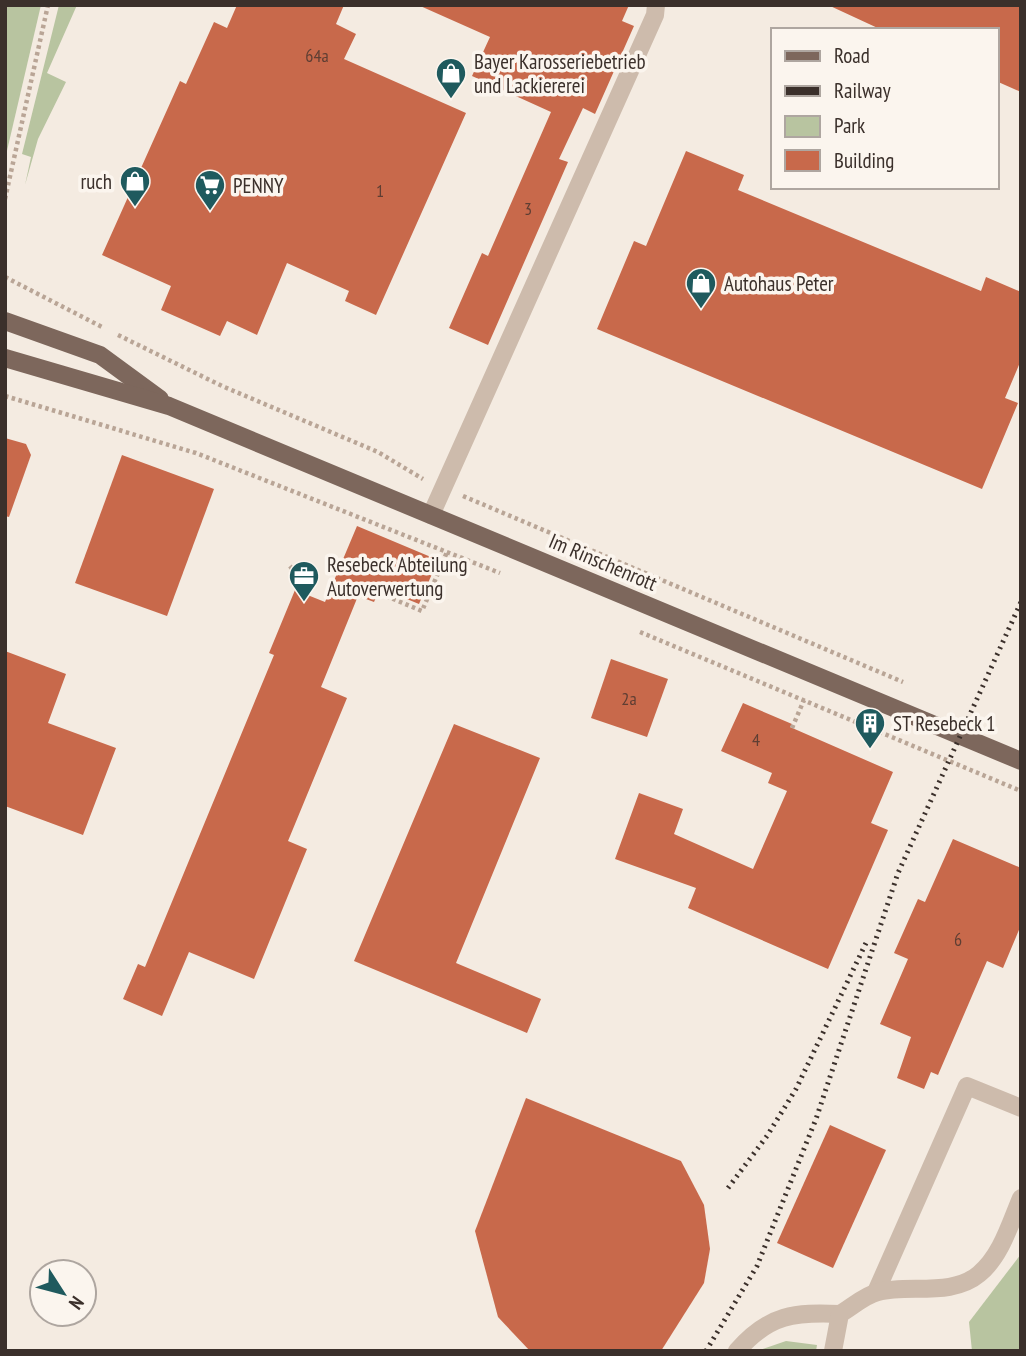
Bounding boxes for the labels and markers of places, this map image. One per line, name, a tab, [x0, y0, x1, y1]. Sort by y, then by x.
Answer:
place label: Bayer Karosseriebetrieb und Lackiererei	[474, 48, 646, 99]
shop icon: Bayer Karosseriebetrieb und Lackiererei	[434, 56, 468, 100]
shop icon: ruch	[118, 164, 152, 208]
place label: ruch	[80, 168, 112, 195]
supermarket icon: PENNY	[193, 168, 227, 212]
place label: PENNY	[233, 172, 284, 199]
shop icon: Autohaus Peter	[684, 266, 718, 310]
place label: Autohaus Peter	[724, 270, 834, 297]
place label: Resebeck Abteilung Autoverwertung	[327, 551, 468, 602]
office icon: Resebeck Abteilung Autoverwertung	[287, 559, 321, 603]
building icon: ST Resebeck 1	[853, 706, 887, 750]
place label: ST Resebeck 1	[893, 710, 996, 737]

